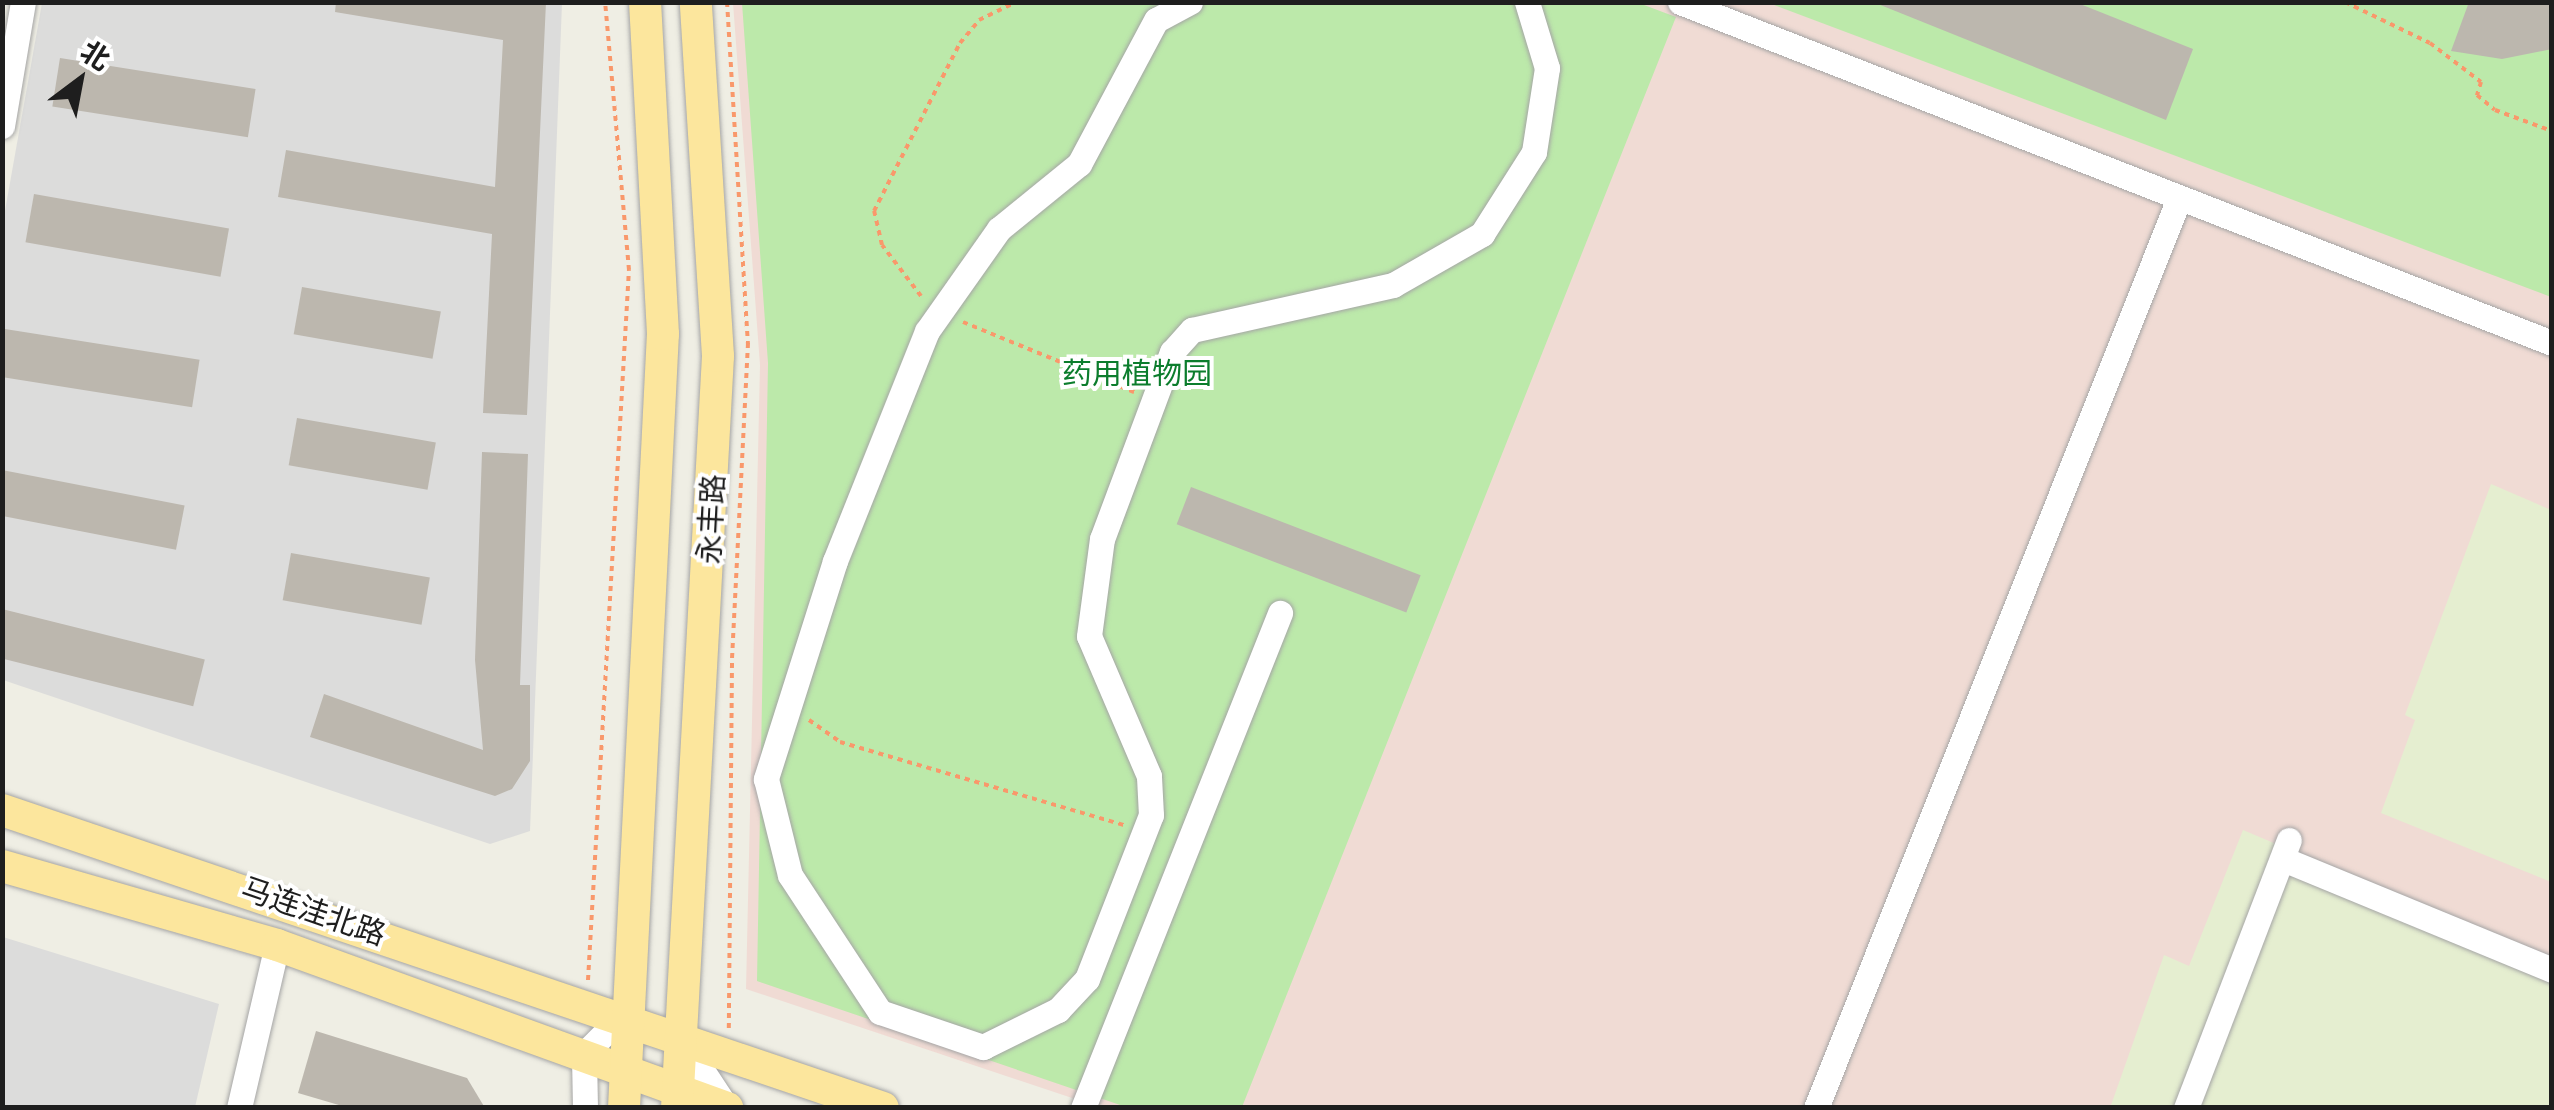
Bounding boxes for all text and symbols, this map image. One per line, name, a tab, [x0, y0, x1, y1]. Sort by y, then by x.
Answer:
north arrow	[30, 30, 130, 130]
text: 北	[75, 33, 117, 76]
park label: 药用植物园	[1062, 354, 1212, 390]
street label: 永丰路	[690, 473, 730, 565]
street label: 马连洼北路	[237, 869, 391, 951]

